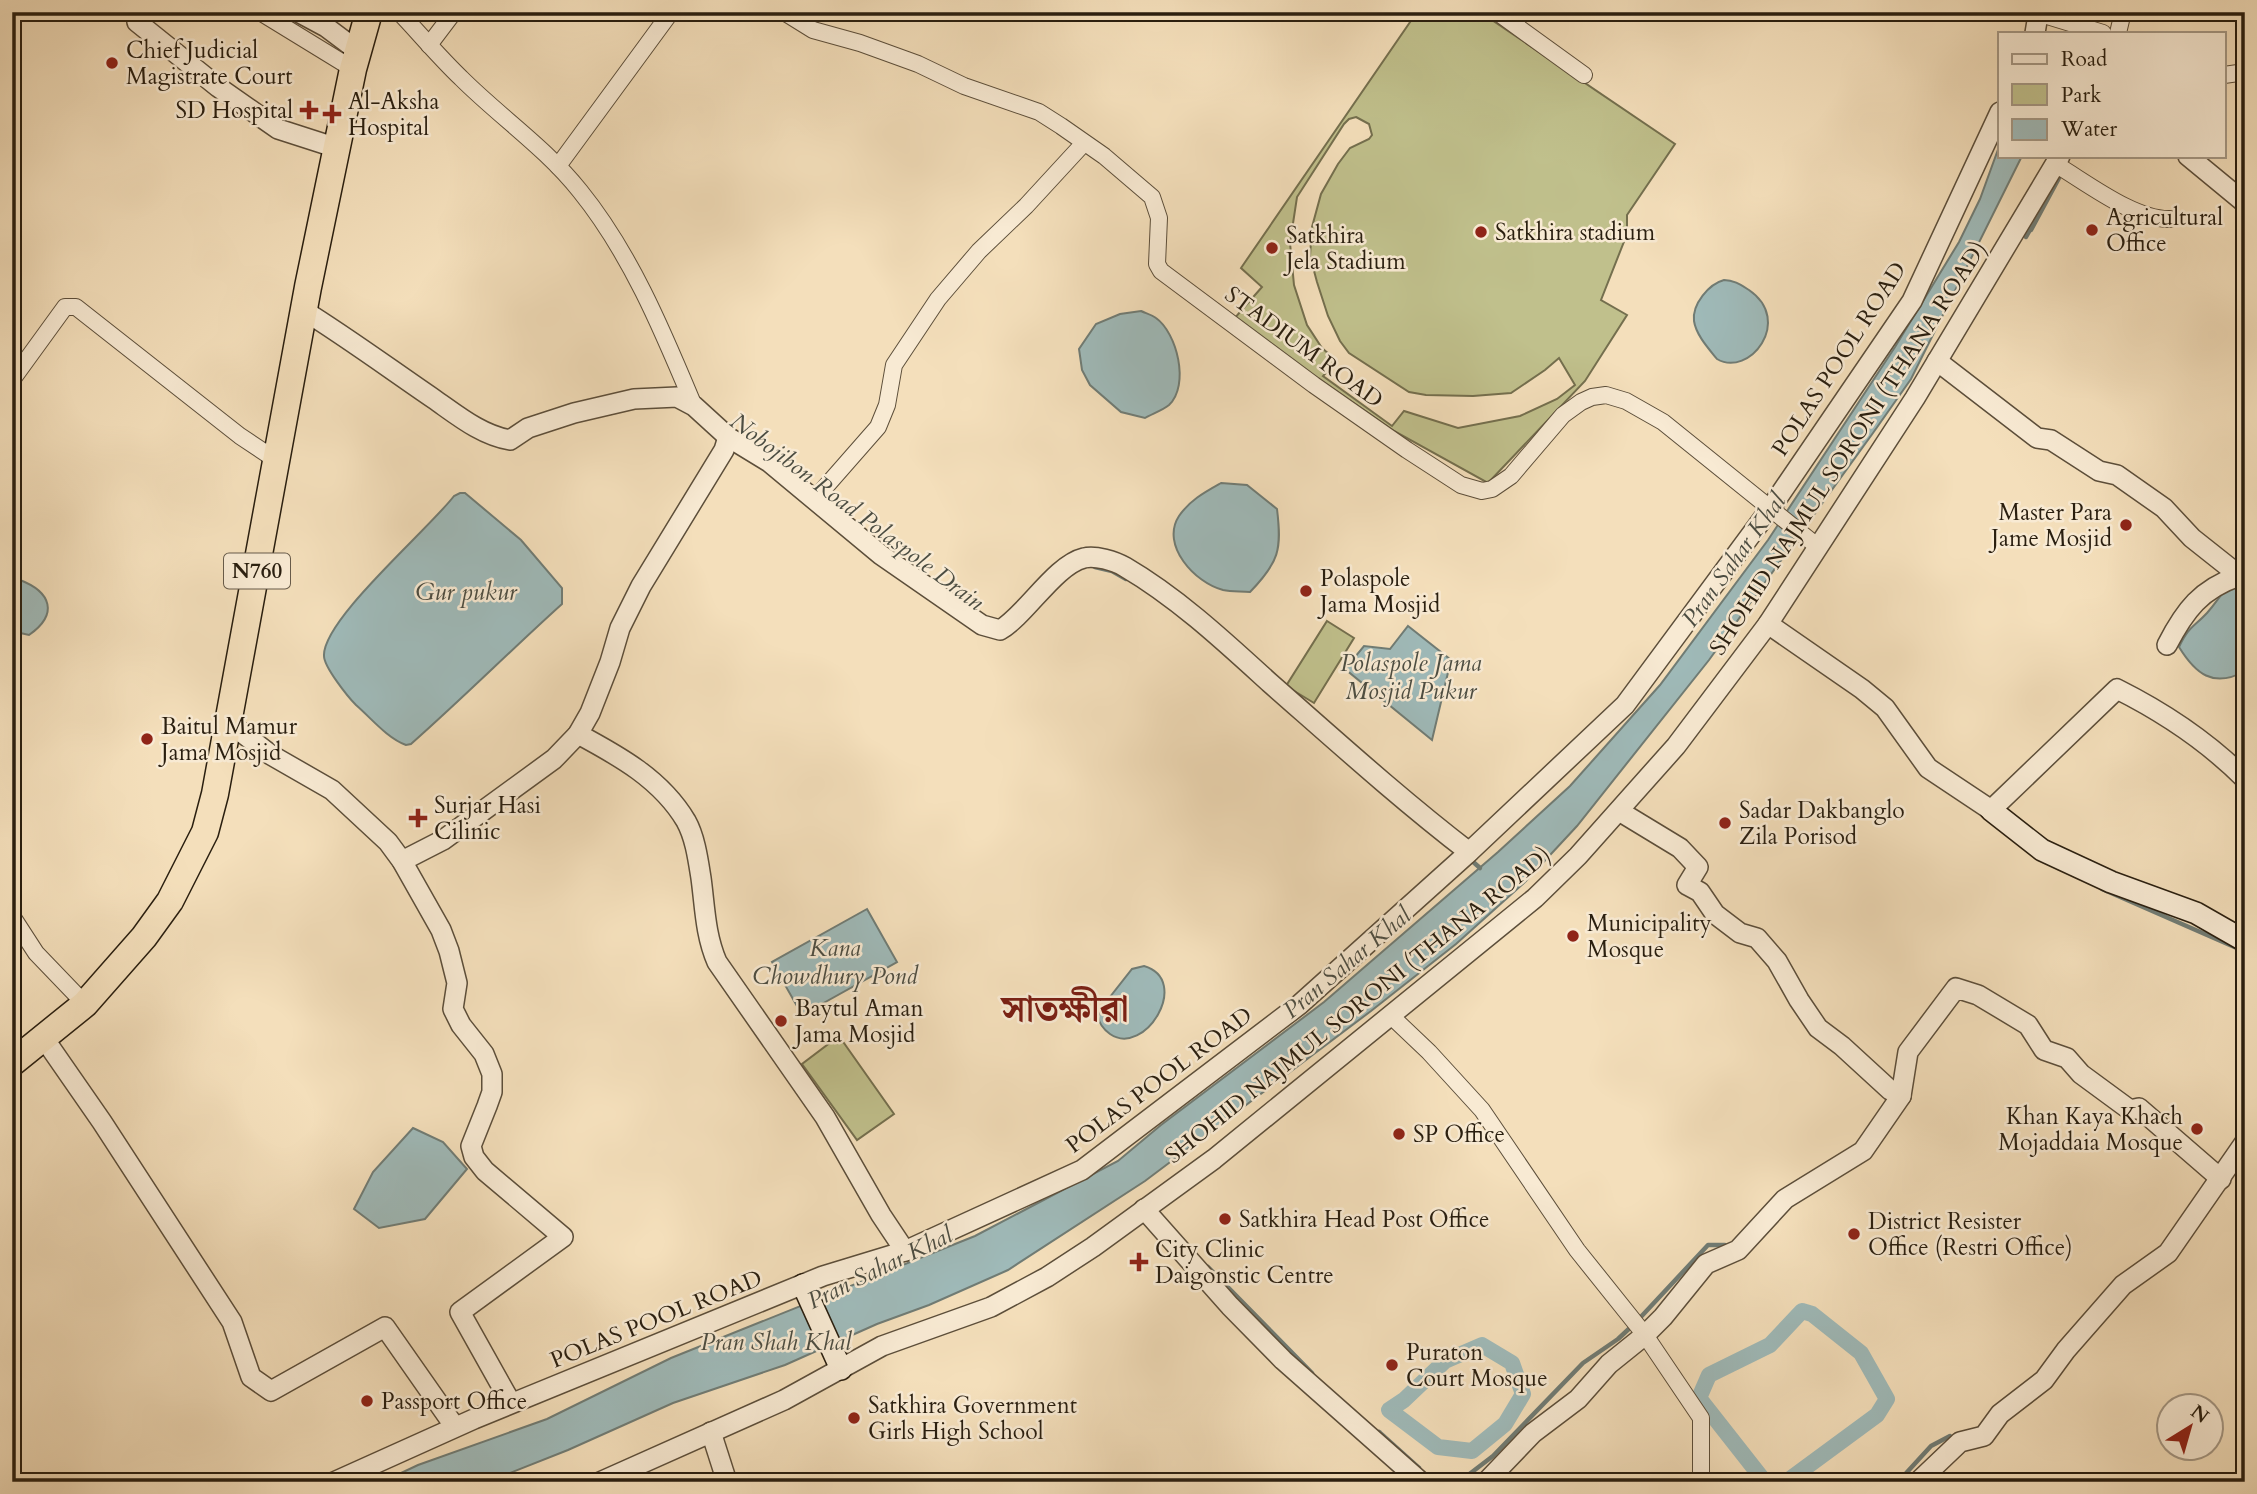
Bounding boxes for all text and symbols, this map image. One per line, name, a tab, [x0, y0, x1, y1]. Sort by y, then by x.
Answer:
legend	[1998, 32, 2226, 158]
place label: Chief Judicial Magistrate Court	[126, 35, 292, 92]
text: Road	[2061, 45, 2107, 74]
marker: Chief Judicial Magistrate Court	[104, 55, 120, 71]
text: Park	[2061, 81, 2102, 110]
place label: Al-Aksha Hospital	[348, 86, 439, 143]
place label: SD Hospital	[175, 95, 293, 126]
marker: SD Hospital	[299, 100, 319, 120]
marker: Al-Aksha Hospital	[322, 104, 342, 124]
text: Water	[2060, 115, 2117, 144]
place label: Agricultural Office	[2106, 202, 2223, 259]
place label: Satkhira stadium	[1495, 217, 1656, 248]
place label: Satkhira Jela Stadium	[1283, 220, 1406, 277]
marker: Agricultural Office	[2084, 222, 2100, 238]
marker: Satkhira stadium	[1473, 224, 1489, 240]
street label: SHOHID NAJMUL SORONI (THANA ROAD)	[1702, 235, 1994, 661]
marker: Satkhira Jela Stadium	[1264, 240, 1280, 256]
street label: POLAS POOL ROAD	[1765, 256, 1913, 462]
street label: STADIUM ROAD	[1219, 279, 1389, 415]
water label: Nobojibon Road Polaspole Drain	[723, 405, 991, 619]
water label: Pran Sahar Khal	[1674, 485, 1795, 634]
place label: Master Para Jame Mosjid	[1988, 497, 2113, 554]
marker: Master Para Jame Mosjid	[2118, 517, 2134, 533]
road number: N760	[224, 554, 290, 588]
place label: Polaspole Jama Mosjid	[1317, 563, 1441, 620]
water label: Gur pukur	[415, 576, 518, 609]
marker: Polaspole Jama Mosjid	[1298, 583, 1314, 599]
water label: Polaspole Jama Mosjid Pukur	[1340, 647, 1482, 708]
place label: Baitul Mamur Jama Mosjid	[158, 711, 298, 768]
marker: Baitul Mamur Jama Mosjid	[139, 731, 155, 747]
place label: Surjar Hasi Cilinic	[434, 790, 541, 847]
place label: Sadar Dakbanglo Zila Porisod	[1739, 795, 1905, 852]
marker: Surjar Hasi Cilinic	[408, 808, 428, 828]
marker: Sadar Dakbanglo Zila Porisod	[1717, 815, 1733, 831]
street label: SHOHID NAJMUL SORONI (THANA ROAD)	[1159, 839, 1557, 1171]
water label: Pran Sahar Khal	[1276, 899, 1419, 1026]
place label: Municipality Mosque	[1587, 908, 1712, 965]
marker: Municipality Mosque	[1565, 928, 1581, 944]
water label: Kana Chowdhury Pond	[752, 932, 919, 993]
district label: সাতক্ষীরা	[999, 984, 1129, 1034]
place label: Baytul Aman Jama Mosjid	[792, 993, 923, 1050]
street label: POLAS POOL ROAD	[1060, 1000, 1258, 1160]
marker: Baytul Aman Jama Mosjid	[773, 1013, 789, 1029]
place label: Khan Kaya Khach Mojaddaia Mosque	[1998, 1101, 2183, 1158]
place label: SP Office	[1413, 1119, 1505, 1150]
marker: Khan Kaya Khach Mojaddaia Mosque	[2189, 1121, 2205, 1137]
marker: SP Office	[1391, 1126, 1407, 1142]
place label: Satkhira Head Post Office	[1239, 1204, 1490, 1235]
place label: District Resister Office (Restri Office)	[1868, 1206, 2072, 1263]
marker: Satkhira Head Post Office	[1217, 1211, 1233, 1227]
water label: Pran Sahar Khal	[802, 1218, 960, 1318]
marker: District Resister Office (Restri Office)	[1846, 1226, 1862, 1242]
place label: City Clinic Daigonstic Centre	[1155, 1234, 1334, 1291]
marker: City Clinic Daigonstic Centre	[1129, 1252, 1149, 1272]
street label: POLAS POOL ROAD	[546, 1262, 766, 1376]
water label: Pran Shah Khal	[700, 1326, 853, 1359]
place label: Puraton Court Mosque	[1406, 1337, 1548, 1394]
marker: Puraton Court Mosque	[1384, 1357, 1400, 1373]
place label: Passport Office	[381, 1386, 527, 1417]
place label: Satkhira Government Girls High School	[868, 1390, 1077, 1447]
north arrow	[2156, 1392, 2226, 1462]
marker: Passport Office	[359, 1393, 375, 1409]
text: N	[2185, 1399, 2214, 1430]
marker: Satkhira Government Girls High School	[846, 1410, 862, 1426]

